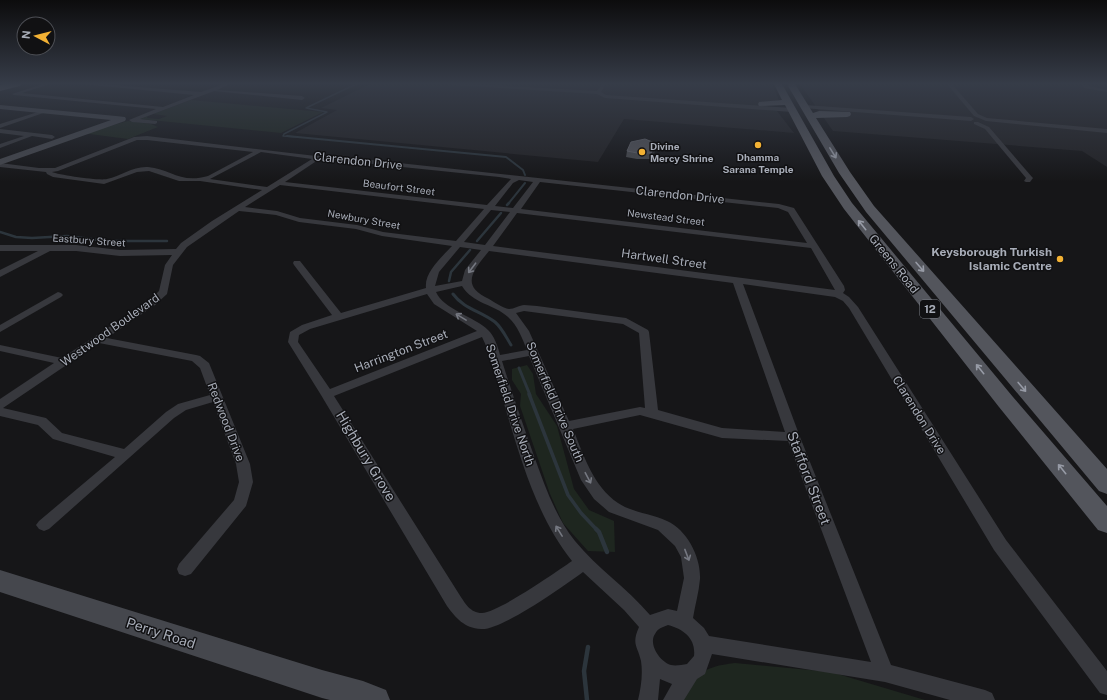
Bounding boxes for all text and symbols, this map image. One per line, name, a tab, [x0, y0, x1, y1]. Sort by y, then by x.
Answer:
north arrow	[16, 16, 56, 56]
text: N	[20, 30, 33, 40]
place label: Divine Mercy Shrine	[650, 140, 714, 164]
marker: Dhamma Sarana Temple	[753, 140, 763, 150]
marker: Divine Mercy Shrine	[637, 147, 647, 157]
one-way arrow	[829, 147, 837, 159]
street label: Clarendon Drive	[313, 149, 403, 173]
place label: Dhamma Sarana Temple	[723, 151, 794, 175]
street label: Beaufort Street	[362, 177, 436, 197]
street label: Clarendon Drive	[635, 183, 725, 207]
street label: Newstead Street	[626, 206, 706, 228]
street label: Newbury Street	[327, 207, 401, 231]
one-way arrow	[858, 219, 867, 230]
street label: Eastbury Street	[52, 231, 126, 249]
street label: Greens Road	[866, 232, 922, 296]
place label: Keysborough Turkish Islamic Centre	[931, 245, 1052, 273]
street label: Hartwell Street	[620, 246, 708, 272]
marker: Keysborough Turkish Islamic Centre	[1055, 254, 1065, 264]
one-way arrow	[468, 262, 476, 273]
one-way arrow	[915, 262, 924, 272]
street label: Westwood Boulevard	[58, 291, 162, 369]
road number: 12	[920, 300, 940, 318]
one-way arrow	[455, 312, 467, 320]
street label: Harrington Street	[352, 327, 450, 375]
street label: Somerfield Drive South	[523, 340, 587, 464]
street label: Somerfield Drive North	[483, 342, 537, 468]
one-way arrow	[975, 363, 984, 374]
street label: Clarendon Drive	[889, 373, 949, 457]
street label: Redwood Drive	[205, 381, 248, 464]
one-way arrow	[1018, 382, 1027, 393]
street label: Highbury Grove	[333, 408, 399, 504]
street label: Stafford Street	[784, 429, 834, 527]
one-way arrow	[1057, 464, 1066, 475]
one-way arrow	[585, 472, 592, 484]
one-way arrow	[555, 526, 564, 537]
one-way arrow	[683, 548, 691, 560]
street label: Perry Road	[124, 614, 198, 652]

